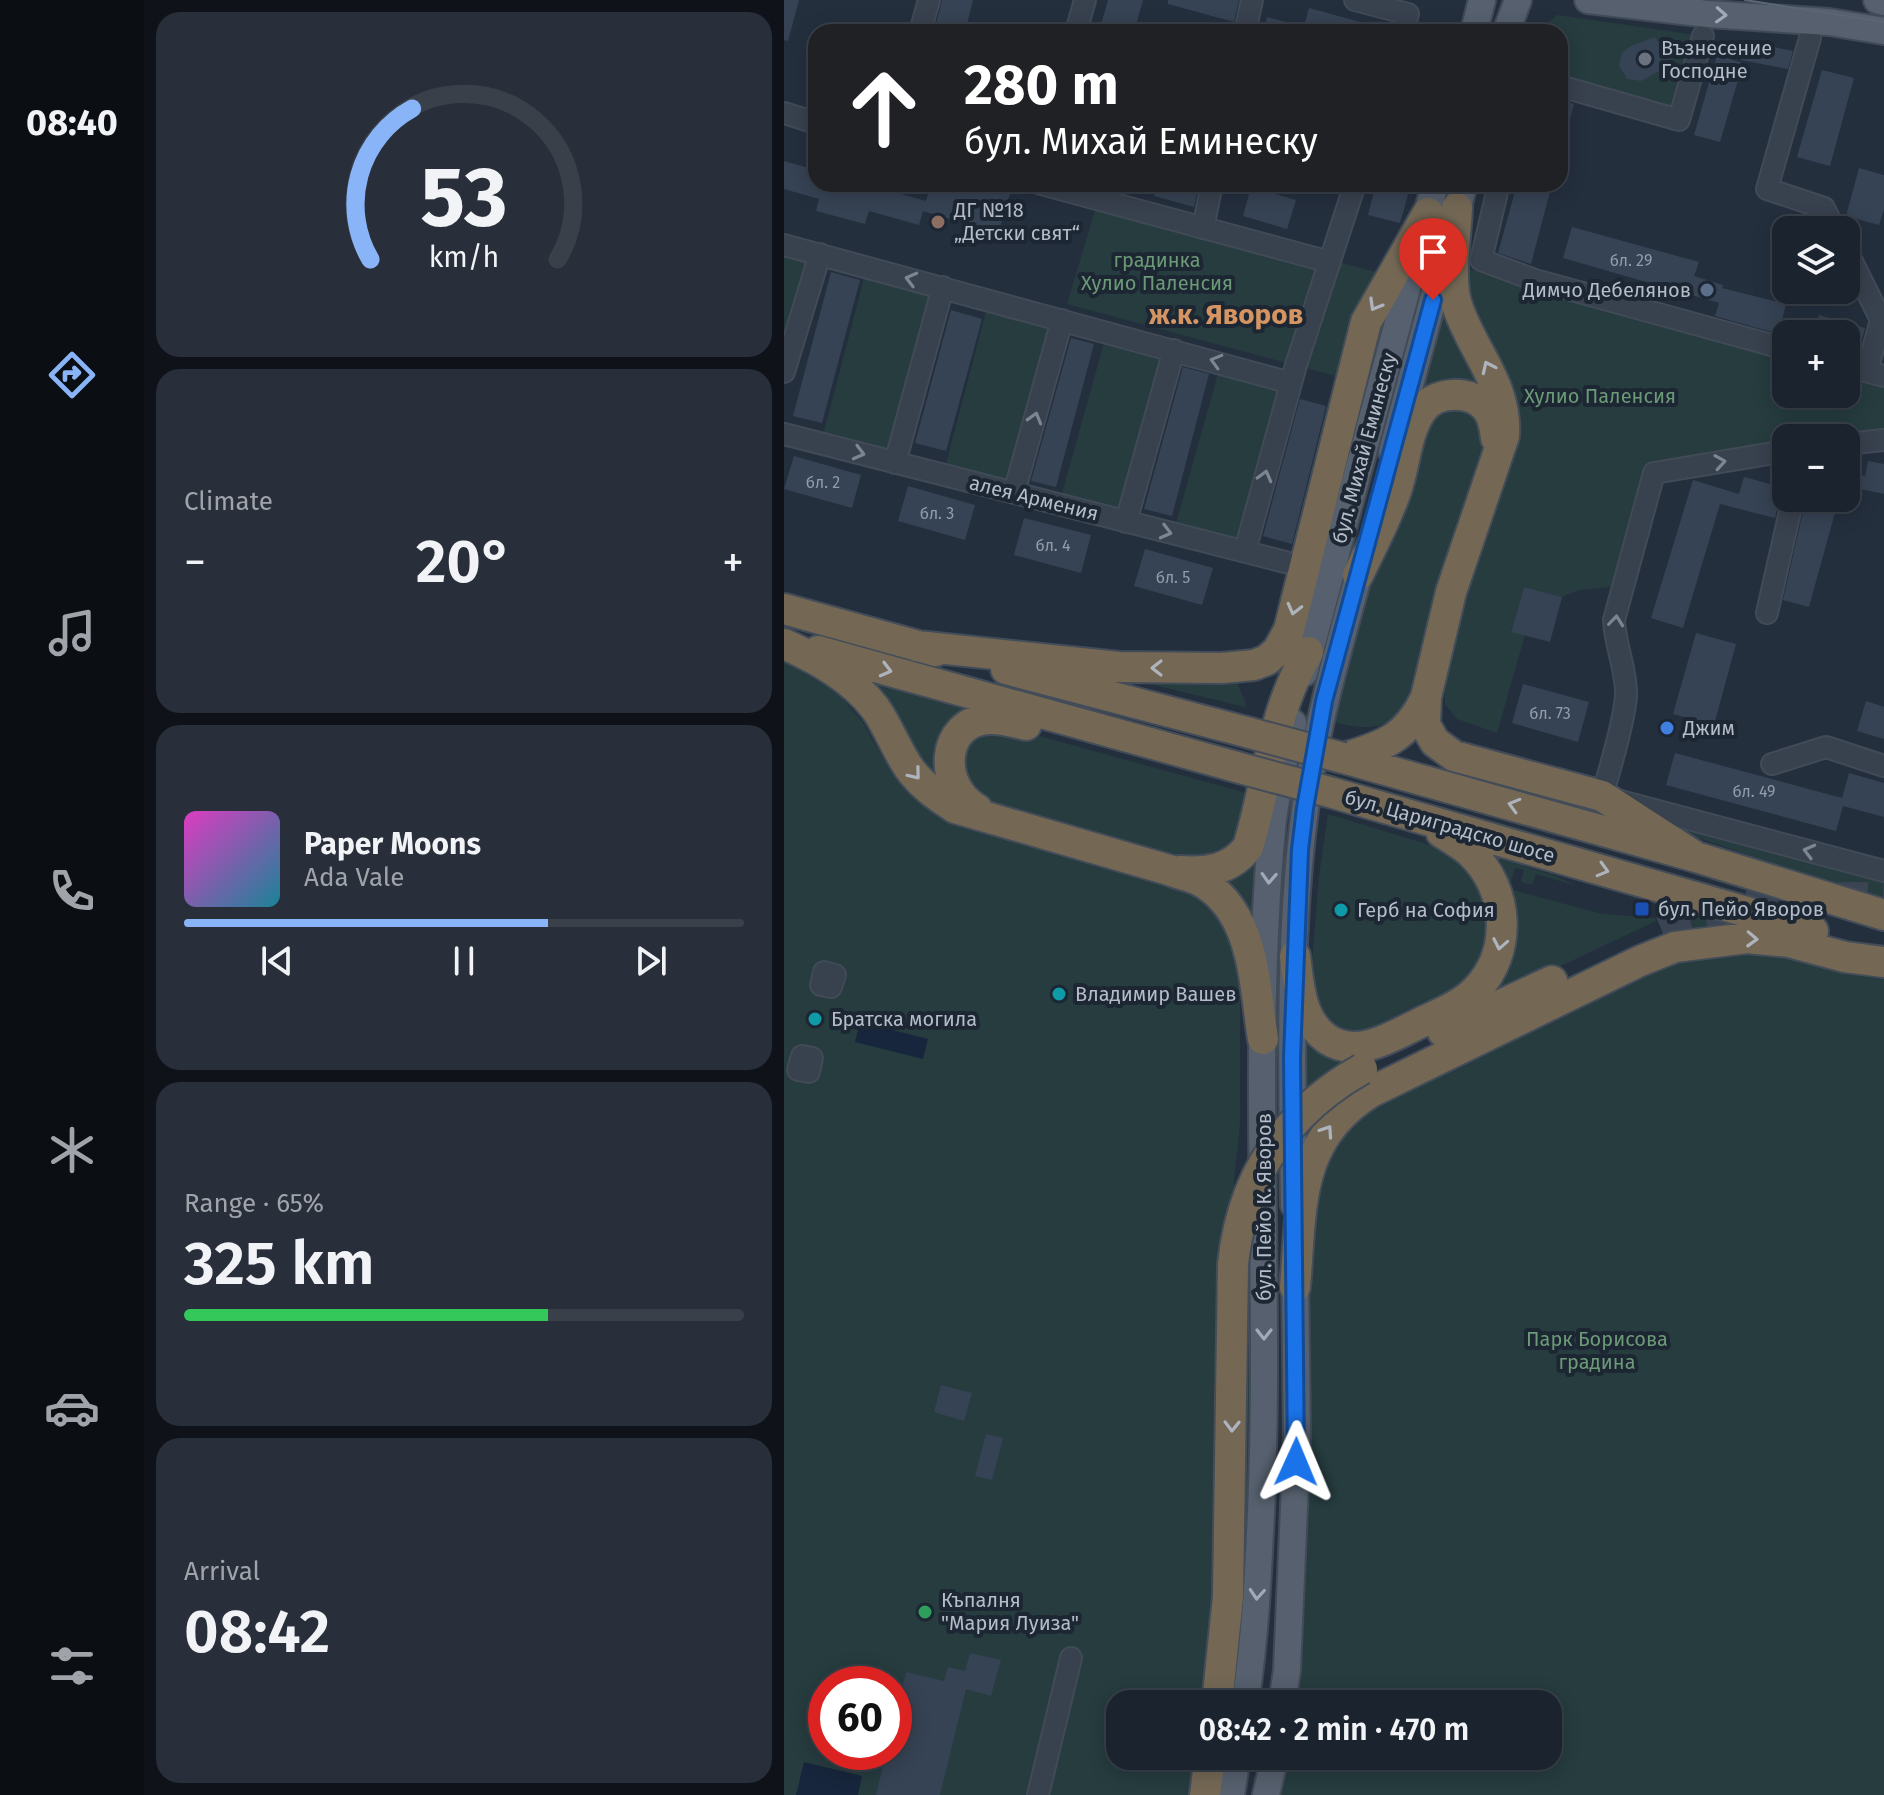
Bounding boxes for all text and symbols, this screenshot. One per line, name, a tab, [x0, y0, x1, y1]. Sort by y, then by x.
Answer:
one-way arrow	[1715, 6, 1728, 23]
place label: Възнесение Господне	[1661, 36, 1772, 83]
marker: Възнесение Господне	[1636, 50, 1654, 68]
text: 280 m	[964, 52, 1119, 119]
icon: ahead	[832, 56, 936, 160]
text: 08:40	[26, 101, 118, 145]
text: бул. Михай Еминеску	[964, 120, 1318, 164]
text: 53	[420, 148, 508, 248]
place label: ДГ №18 „Детски свят“	[953, 198, 1080, 245]
marker: ДГ №18 „Детски свят“	[929, 213, 947, 231]
map controls	[1772, 216, 1860, 512]
button: layers	[1772, 216, 1860, 304]
pin	[1399, 218, 1467, 300]
icon: arrive	[1411, 230, 1455, 274]
text: km/h	[429, 240, 499, 275]
park label: градинка Хулио Паленсия	[1081, 248, 1233, 295]
house number: бл. 29	[1610, 251, 1652, 270]
one-way arrow	[905, 272, 919, 288]
place label: Димчо Дебелянов	[1522, 278, 1691, 302]
marker: Димчо Дебелянов	[1698, 281, 1716, 299]
one-way arrow	[1370, 297, 1385, 311]
district label: ж.к. Яворов	[1149, 298, 1303, 331]
button: +	[1772, 320, 1860, 408]
icon: directions	[44, 347, 100, 403]
street label: бул. Михай Еминеску	[1327, 350, 1401, 546]
one-way arrow	[1210, 354, 1224, 371]
one-way arrow	[1482, 360, 1498, 375]
park label: Хулио Паленсия	[1524, 384, 1676, 408]
one-way arrow	[1026, 411, 1042, 425]
button: −	[1772, 424, 1860, 512]
one-way arrow	[852, 444, 866, 461]
one-way arrow	[1713, 454, 1727, 471]
street label: алея Армения	[967, 470, 1101, 526]
one-way arrow	[1256, 470, 1273, 484]
house number: бл. 2	[806, 473, 840, 492]
text: Climate	[184, 486, 273, 517]
house number: бл. 3	[920, 504, 954, 523]
one-way arrow	[1158, 522, 1172, 539]
text: 20°	[416, 526, 512, 598]
text: −	[184, 536, 206, 589]
text: +	[722, 536, 744, 589]
house number: бл. 4	[1036, 536, 1071, 555]
house number: бл. 5	[1156, 568, 1190, 587]
one-way arrow	[1286, 602, 1303, 616]
icon: music	[44, 605, 100, 661]
one-way arrow	[1607, 614, 1624, 627]
one-way arrow	[1150, 659, 1163, 677]
one-way arrow	[879, 660, 893, 677]
house number: бл. 73	[1529, 704, 1571, 723]
place label: Джим	[1682, 716, 1735, 740]
marker: Джим	[1658, 719, 1676, 737]
one-way arrow	[905, 765, 920, 779]
house number: бл. 49	[1733, 782, 1776, 801]
street label: бул. Цариградско шосе	[1342, 784, 1558, 868]
one-way arrow	[1507, 798, 1521, 814]
text: Paper Moons	[304, 826, 481, 862]
one-way arrow	[1802, 844, 1816, 860]
one-way arrow	[1595, 861, 1609, 877]
text: Ada Vale	[304, 862, 404, 893]
icon: phone	[44, 863, 100, 919]
one-way arrow	[1261, 872, 1278, 885]
place label: бул. Пейо Яворов	[1658, 897, 1824, 921]
place label: Герб на София	[1357, 898, 1495, 922]
marker: бул. Пейо Яворов	[1633, 900, 1651, 918]
marker: Герб на София	[1332, 901, 1350, 919]
one-way arrow	[1747, 931, 1759, 948]
one-way arrow	[1492, 937, 1509, 950]
icon: previous	[255, 939, 299, 983]
icon: pause	[442, 939, 486, 983]
icon: next	[629, 939, 673, 983]
place label: Владимир Вашев	[1075, 982, 1236, 1006]
marker: Владимир Вашев	[1050, 985, 1068, 1003]
place label: Братска могила	[831, 1007, 977, 1031]
marker: Братска могила	[806, 1010, 824, 1028]
street label: бул. Пейо К. Яворов	[1252, 1113, 1276, 1301]
icon: climate	[44, 1122, 100, 1178]
one-way arrow	[1318, 1125, 1333, 1140]
text: Range · 65%	[184, 1188, 324, 1219]
text: 325 km	[184, 1228, 375, 1300]
park label: Парк Борисова градина	[1526, 1327, 1668, 1374]
one-way arrow	[1255, 1328, 1273, 1341]
icon: car	[44, 1380, 100, 1436]
one-way arrow	[1223, 1420, 1241, 1433]
position arrow	[1254, 1420, 1338, 1504]
text: Arrival	[184, 1556, 260, 1587]
place label: Къпалня "Мария Луиза"	[941, 1588, 1079, 1635]
one-way arrow	[1248, 1588, 1265, 1601]
text: 08:42	[184, 1596, 330, 1668]
marker: Къпалня "Мария Луиза"	[916, 1603, 934, 1621]
icon: filters	[44, 1638, 100, 1694]
speed limit sign: 60	[808, 1666, 912, 1770]
text: 08:42 · 2 min · 470 m	[1199, 1712, 1469, 1748]

